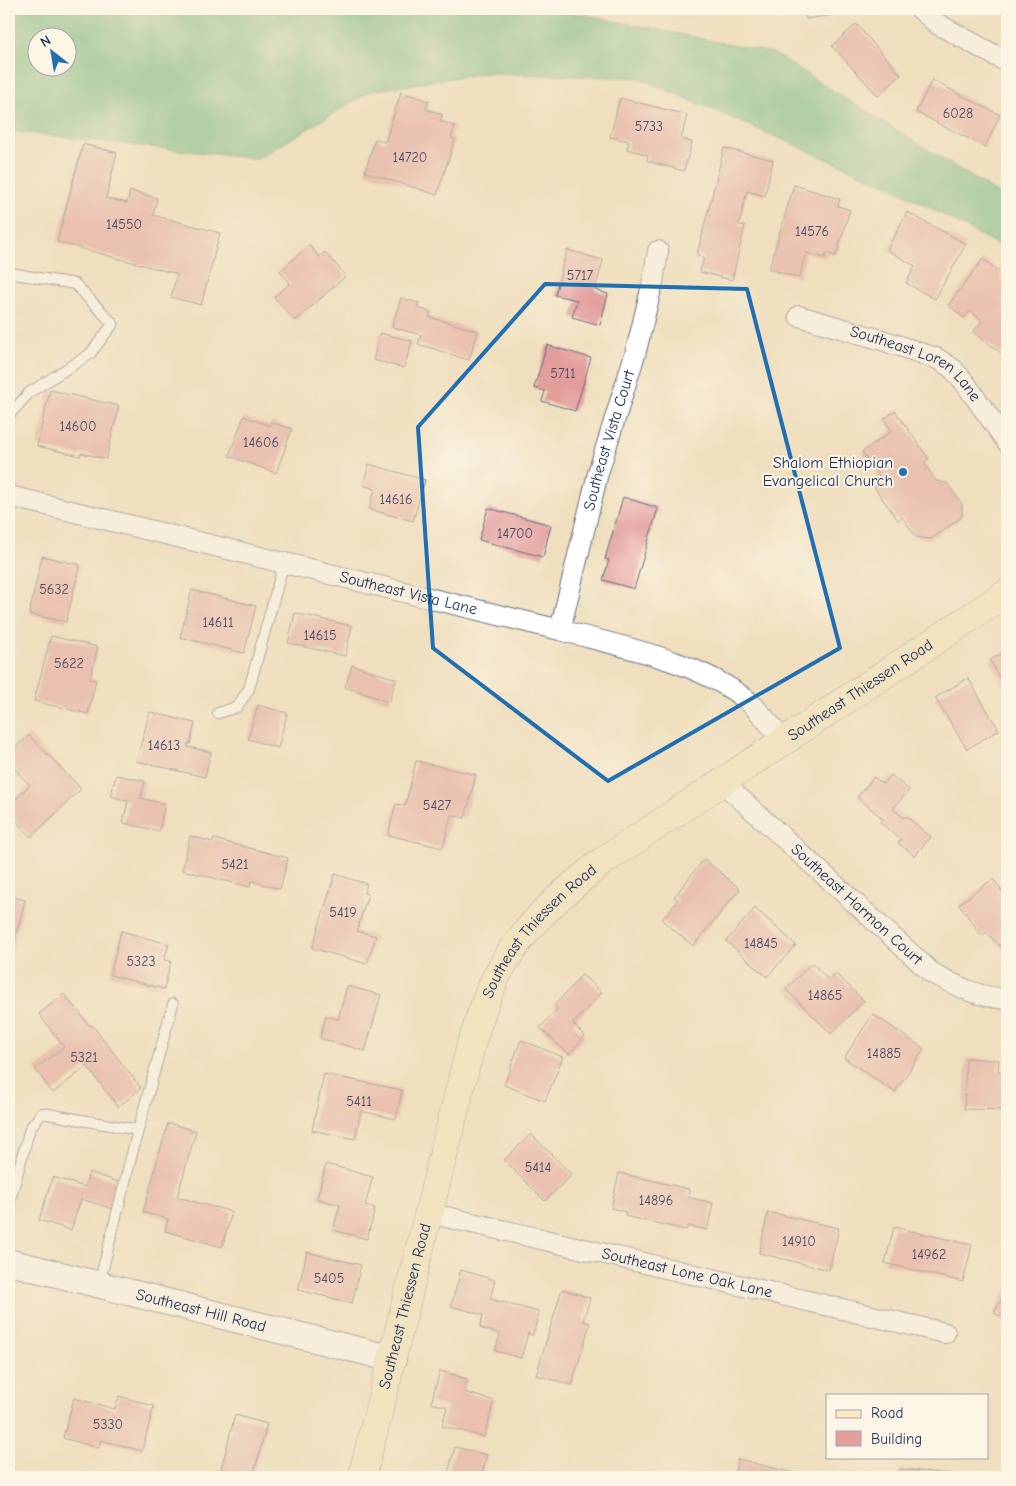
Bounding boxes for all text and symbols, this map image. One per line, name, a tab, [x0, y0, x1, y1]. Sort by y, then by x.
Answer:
north arrow	[28, 28, 78, 78]
text: N	[37, 32, 54, 51]
house number: 6028	[943, 105, 973, 122]
house number: 5733	[635, 118, 663, 135]
house number: 14720	[393, 149, 427, 166]
house number: 14550	[106, 216, 142, 233]
house number: 14576	[795, 223, 829, 240]
house number: 5717	[567, 267, 594, 284]
street label: Southeast Loren Lane	[848, 322, 984, 405]
house number: 5711	[550, 365, 576, 382]
street label: Southeast Vista Court	[580, 368, 639, 512]
house number: 14600	[60, 418, 96, 435]
house number: 14606	[243, 434, 279, 451]
place label: Shalom Ethiopian Evangelical Church	[763, 454, 893, 490]
marker: Shalom Ethiopian Evangelical Church	[897, 466, 909, 478]
house number: 14616	[379, 491, 413, 508]
house number: 14700	[497, 525, 533, 542]
street label: Southeast Vista Lane	[338, 568, 479, 619]
house number: 5632	[39, 581, 69, 598]
house number: 14611	[203, 614, 233, 631]
house number: 14615	[303, 627, 337, 644]
street label: Southeast Thiessen Road	[784, 636, 936, 745]
house number: 5622	[54, 655, 84, 672]
house number: 14613	[148, 737, 180, 754]
house number: 5427	[423, 797, 452, 814]
street label: Southeast Harmon Court	[787, 840, 926, 969]
house number: 5421	[221, 856, 249, 873]
street label: Southeast Thiessen Road	[479, 861, 600, 1001]
house number: 5419	[329, 904, 357, 921]
house number: 14845	[744, 935, 778, 952]
house number: 5323	[126, 953, 156, 970]
house number: 14865	[808, 987, 842, 1004]
house number: 14885	[867, 1045, 901, 1062]
house number: 5321	[70, 1049, 98, 1066]
house number: 5411	[346, 1093, 372, 1110]
house number: 5414	[525, 1159, 552, 1176]
house number: 14896	[639, 1192, 673, 1209]
street label: Southeast Thiessen Road	[376, 1222, 435, 1391]
house number: 14910	[782, 1233, 816, 1250]
street label: Southeast Lone Oak Lane	[600, 1244, 774, 1302]
house number: 14962	[912, 1246, 946, 1263]
house number: 5405	[314, 1270, 344, 1287]
street label: Southeast Hill Road	[134, 1285, 268, 1336]
legend	[826, 1394, 988, 1458]
text: Road	[871, 1404, 903, 1422]
house number: 5330	[93, 1416, 123, 1433]
text: Building	[871, 1430, 922, 1448]

